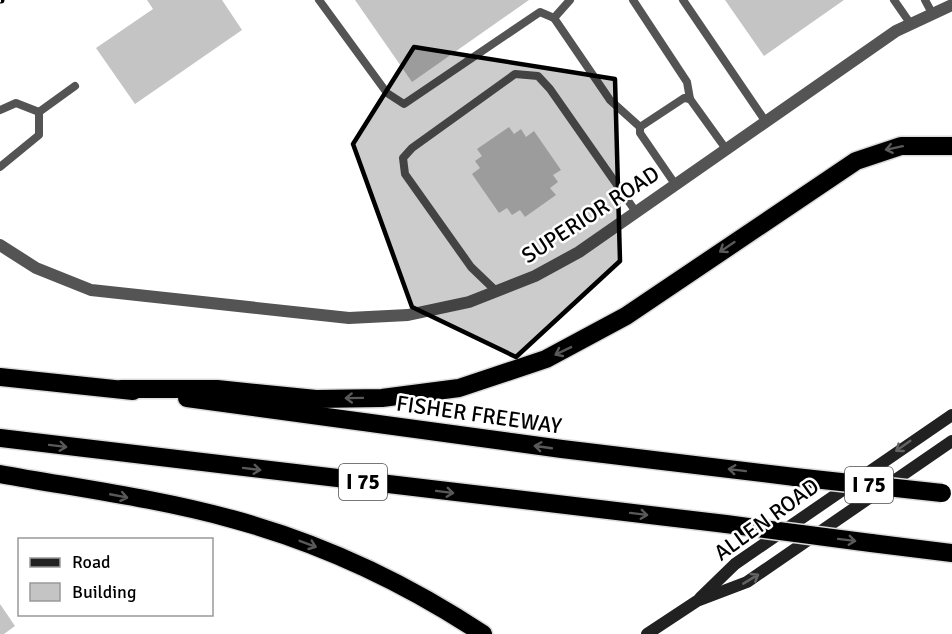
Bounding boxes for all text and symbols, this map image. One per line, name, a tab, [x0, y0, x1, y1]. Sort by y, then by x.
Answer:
one-way arrow	[885, 143, 904, 154]
street label: SUPERIOR ROAD	[516, 160, 664, 269]
one-way arrow	[720, 241, 736, 253]
one-way arrow	[554, 346, 572, 357]
street label: FISHER FREEWAY	[395, 390, 563, 439]
one-way arrow	[345, 392, 365, 404]
one-way arrow	[895, 440, 912, 452]
one-way arrow	[48, 441, 67, 452]
one-way arrow	[534, 441, 554, 452]
one-way arrow	[241, 464, 261, 475]
road number: I 75	[339, 464, 387, 500]
one-way arrow	[728, 464, 747, 475]
road number: I 75	[845, 467, 893, 503]
street label: ALLEN ROAD	[709, 472, 824, 566]
one-way arrow	[435, 487, 455, 498]
one-way arrow	[109, 491, 129, 502]
one-way arrow	[629, 509, 648, 520]
one-way arrow	[837, 535, 856, 546]
legend	[18, 538, 213, 616]
one-way arrow	[298, 539, 317, 550]
text: Road	[72, 551, 111, 573]
one-way arrow	[742, 573, 759, 585]
text: Building	[72, 581, 136, 603]

